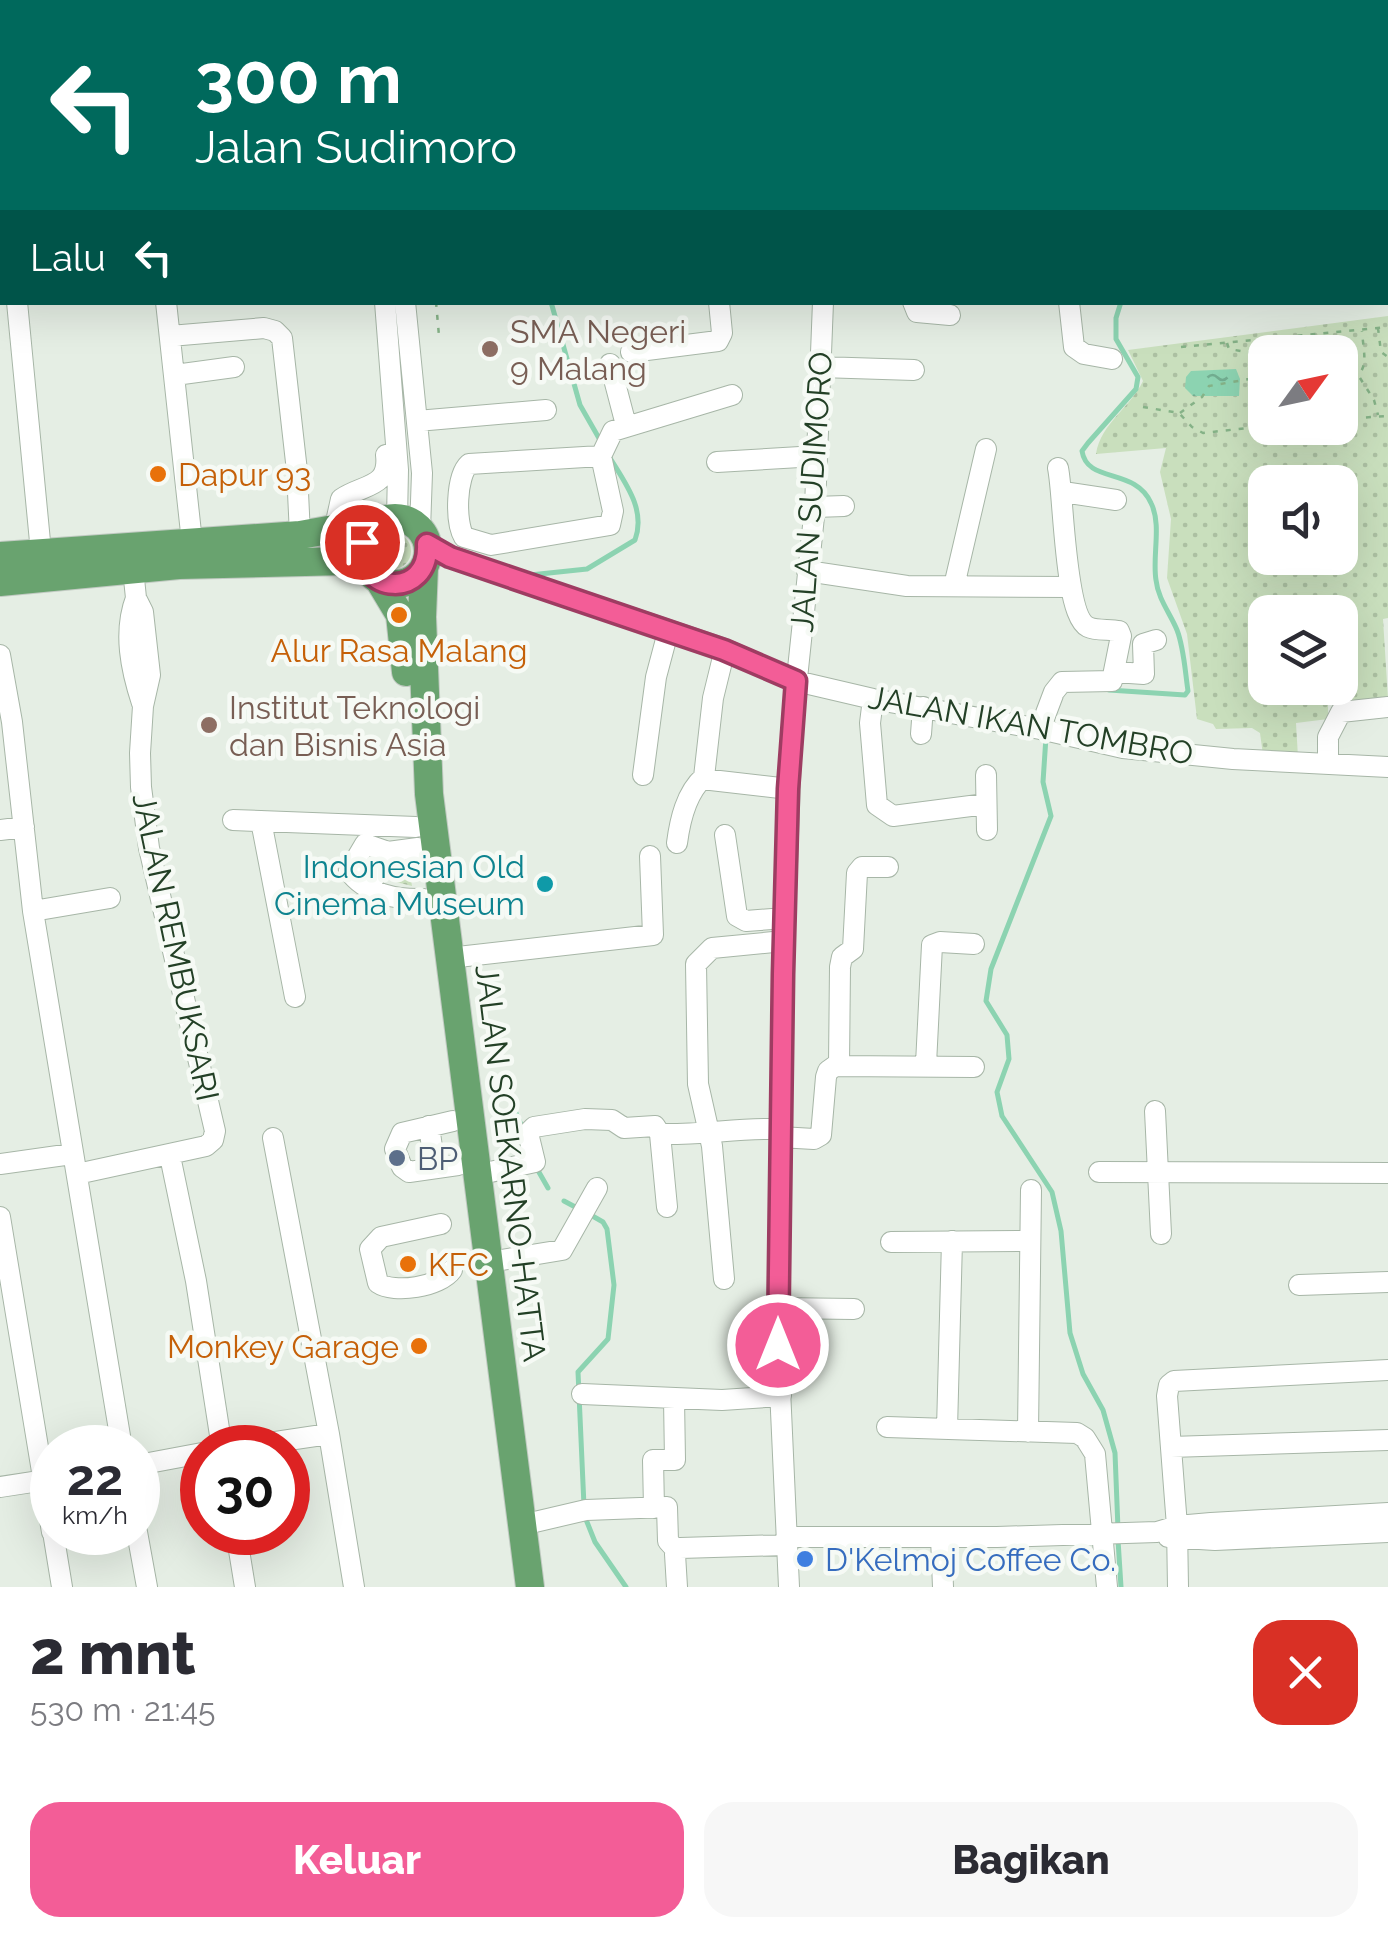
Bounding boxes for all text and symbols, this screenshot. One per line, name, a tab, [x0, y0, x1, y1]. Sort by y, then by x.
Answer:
text: 300 m	[195, 37, 402, 119]
icon: left	[30, 40, 160, 170]
text: Jalan Sudimoro	[195, 121, 517, 174]
icon: left	[126, 230, 181, 285]
text: Lalu	[30, 235, 106, 280]
place label: SMA Negeri 9 Malang	[510, 313, 686, 387]
north arrow	[1248, 335, 1358, 445]
map controls	[1248, 335, 1358, 705]
marker: SMA Negeri 9 Malang	[479, 338, 501, 360]
street label: JALAN SUDIMORO	[783, 351, 839, 633]
place label: Dapur 93	[178, 456, 311, 493]
marker: Dapur 93	[147, 463, 169, 485]
button: sound	[1248, 465, 1358, 575]
pin	[320, 500, 405, 585]
icon: arrive	[335, 515, 390, 570]
button: layers	[1248, 595, 1358, 705]
marker: Alur Rasa Malang	[388, 604, 410, 626]
place label: Alur Rasa Malang	[270, 632, 528, 669]
street label: JALAN IKAN TOMBRO	[866, 678, 1196, 772]
place label: Institut Teknologi dan Bisnis Asia	[229, 689, 480, 763]
marker: Institut Teknologi dan Bisnis Asia	[198, 714, 220, 736]
street label: JALAN REMBUKSARI	[125, 790, 227, 1104]
place label: Indonesian Old Cinema Museum	[274, 848, 525, 922]
marker: Indonesian Old Cinema Museum	[534, 873, 556, 895]
street label: JALAN SOEKARNO-HATTA	[468, 962, 554, 1364]
place label: BP	[417, 1140, 458, 1177]
marker: BP	[386, 1147, 408, 1169]
place label: KFC	[428, 1246, 489, 1283]
marker: KFC	[397, 1253, 419, 1275]
position arrow	[726, 1293, 830, 1397]
place label: Monkey Garage	[167, 1328, 399, 1365]
marker: Monkey Garage	[408, 1335, 430, 1357]
speed limit sign: 30	[180, 1425, 310, 1555]
text: 22	[67, 1448, 123, 1507]
text: km/h	[62, 1500, 128, 1530]
place label: D'Kelmoj Coffee Co.	[825, 1541, 1116, 1578]
marker: D'Kelmoj Coffee Co.	[794, 1548, 816, 1570]
text: 2 mnt	[30, 1618, 196, 1688]
button: close	[1253, 1620, 1358, 1725]
text: 530 m · 21:45	[30, 1691, 215, 1728]
button: Keluar	[30, 1802, 684, 1917]
button: Bagikan	[704, 1802, 1358, 1917]

